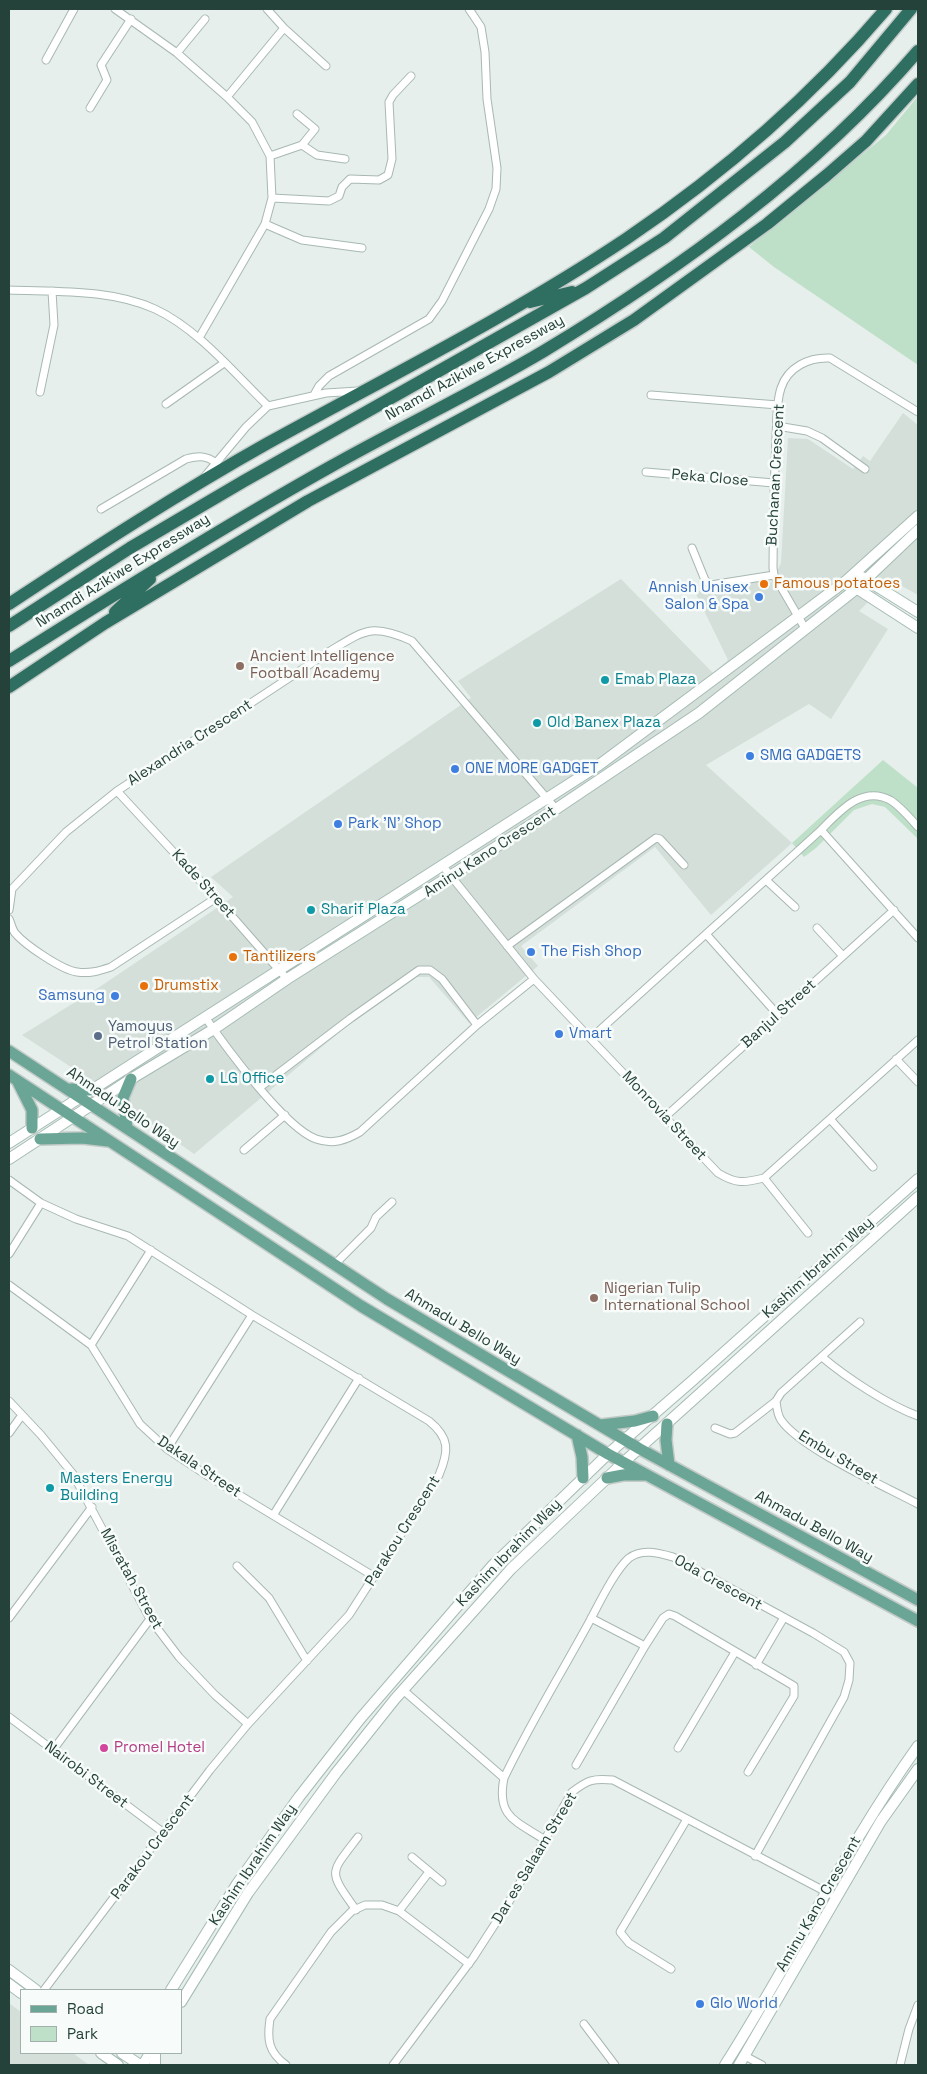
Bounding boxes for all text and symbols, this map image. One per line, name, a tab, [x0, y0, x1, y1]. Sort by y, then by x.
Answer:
street label: Nnamdi Azikiwe Expressway	[382, 311, 568, 425]
street label: Buchanan Crescent	[763, 403, 789, 547]
street label: Peka Close	[671, 466, 749, 490]
street label: Nnamdi Azikiwe Expressway	[33, 510, 213, 632]
place label: Famous potatoes	[774, 575, 900, 593]
marker: Famous potatoes	[758, 578, 770, 590]
place label: Annish Unisex Salon & Spa	[648, 579, 749, 614]
marker: Annish Unisex Salon & Spa	[753, 591, 765, 603]
place label: Ancient Intelligence Football Academy	[250, 648, 395, 683]
marker: Ancient Intelligence Football Academy	[234, 660, 246, 672]
place label: Emab Plaza	[615, 671, 696, 689]
marker: Emab Plaza	[599, 674, 611, 686]
street label: Alexandria Crescent	[124, 696, 256, 790]
place label: Old Banex Plaza	[547, 714, 661, 732]
marker: Old Banex Plaza	[531, 717, 543, 729]
place label: SMG GADGETS	[760, 747, 861, 765]
marker: SMG GADGETS	[744, 750, 756, 762]
place label: ONE MORE GADGET	[465, 760, 599, 778]
marker: ONE MORE GADGET	[449, 763, 461, 775]
street label: Aminu Kano Crescent	[421, 803, 559, 901]
place label: Park 'N' Shop	[348, 815, 442, 833]
marker: Park 'N' Shop	[332, 818, 344, 830]
street label: Kade Street	[168, 846, 238, 922]
place label: Sharif Plaza	[321, 901, 406, 919]
marker: Sharif Plaza	[305, 904, 317, 916]
place label: The Fish Shop	[541, 943, 642, 961]
marker: The Fish Shop	[525, 946, 537, 958]
place label: Tantilizers	[243, 948, 316, 966]
marker: Tantilizers	[227, 951, 239, 963]
street label: Banjul Street	[738, 976, 820, 1052]
place label: Drumstix	[154, 977, 219, 995]
marker: Drumstix	[138, 980, 150, 992]
place label: Samsung	[38, 987, 105, 1005]
marker: Samsung	[109, 990, 121, 1002]
place label: Yamoyus Petrol Station	[108, 1018, 208, 1053]
place label: Vmart	[569, 1025, 612, 1043]
marker: Vmart	[553, 1028, 565, 1040]
marker: Yamoyus Petrol Station	[92, 1030, 104, 1042]
street label: Ahmadu Bello Way	[63, 1063, 183, 1153]
street label: Monrovia Street	[618, 1067, 710, 1165]
place label: LG Office	[220, 1070, 284, 1088]
marker: LG Office	[204, 1073, 216, 1085]
street label: Kashim Ibrahim Way	[759, 1214, 877, 1322]
place label: Nigerian Tulip International School	[604, 1280, 750, 1315]
street label: Ahmadu Bello Way	[402, 1285, 524, 1369]
marker: Nigerian Tulip International School	[588, 1292, 600, 1304]
street label: Embu Street	[795, 1427, 881, 1489]
street label: Dakala Street	[154, 1432, 244, 1502]
place label: Masters Energy Building	[60, 1470, 173, 1505]
street label: Parakou Crescent	[362, 1472, 444, 1590]
marker: Masters Energy Building	[44, 1482, 56, 1494]
street label: Ahmadu Bello Way	[752, 1487, 876, 1567]
street label: Kashim Ibrahim Way	[453, 1495, 565, 1611]
street label: Misratah Street	[96, 1525, 166, 1633]
street label: Oda Crescent	[671, 1551, 765, 1615]
street label: Nairobi Street	[41, 1738, 131, 1812]
place label: Promel Hotel	[114, 1739, 205, 1757]
marker: Promel Hotel	[98, 1742, 110, 1754]
street label: Dar es Salaam Street	[489, 1789, 581, 1927]
street label: Parakou Crescent	[108, 1791, 198, 1903]
street label: Kashim Ibrahim Way	[206, 1801, 300, 1929]
street label: Aminu Kano Crescent	[773, 1833, 865, 1975]
legend	[20, 1989, 182, 2054]
place label: Glo World	[710, 1995, 778, 2013]
marker: Glo World	[694, 1998, 706, 2010]
text: Road	[67, 1999, 104, 2018]
text: Park	[67, 2024, 98, 2043]

